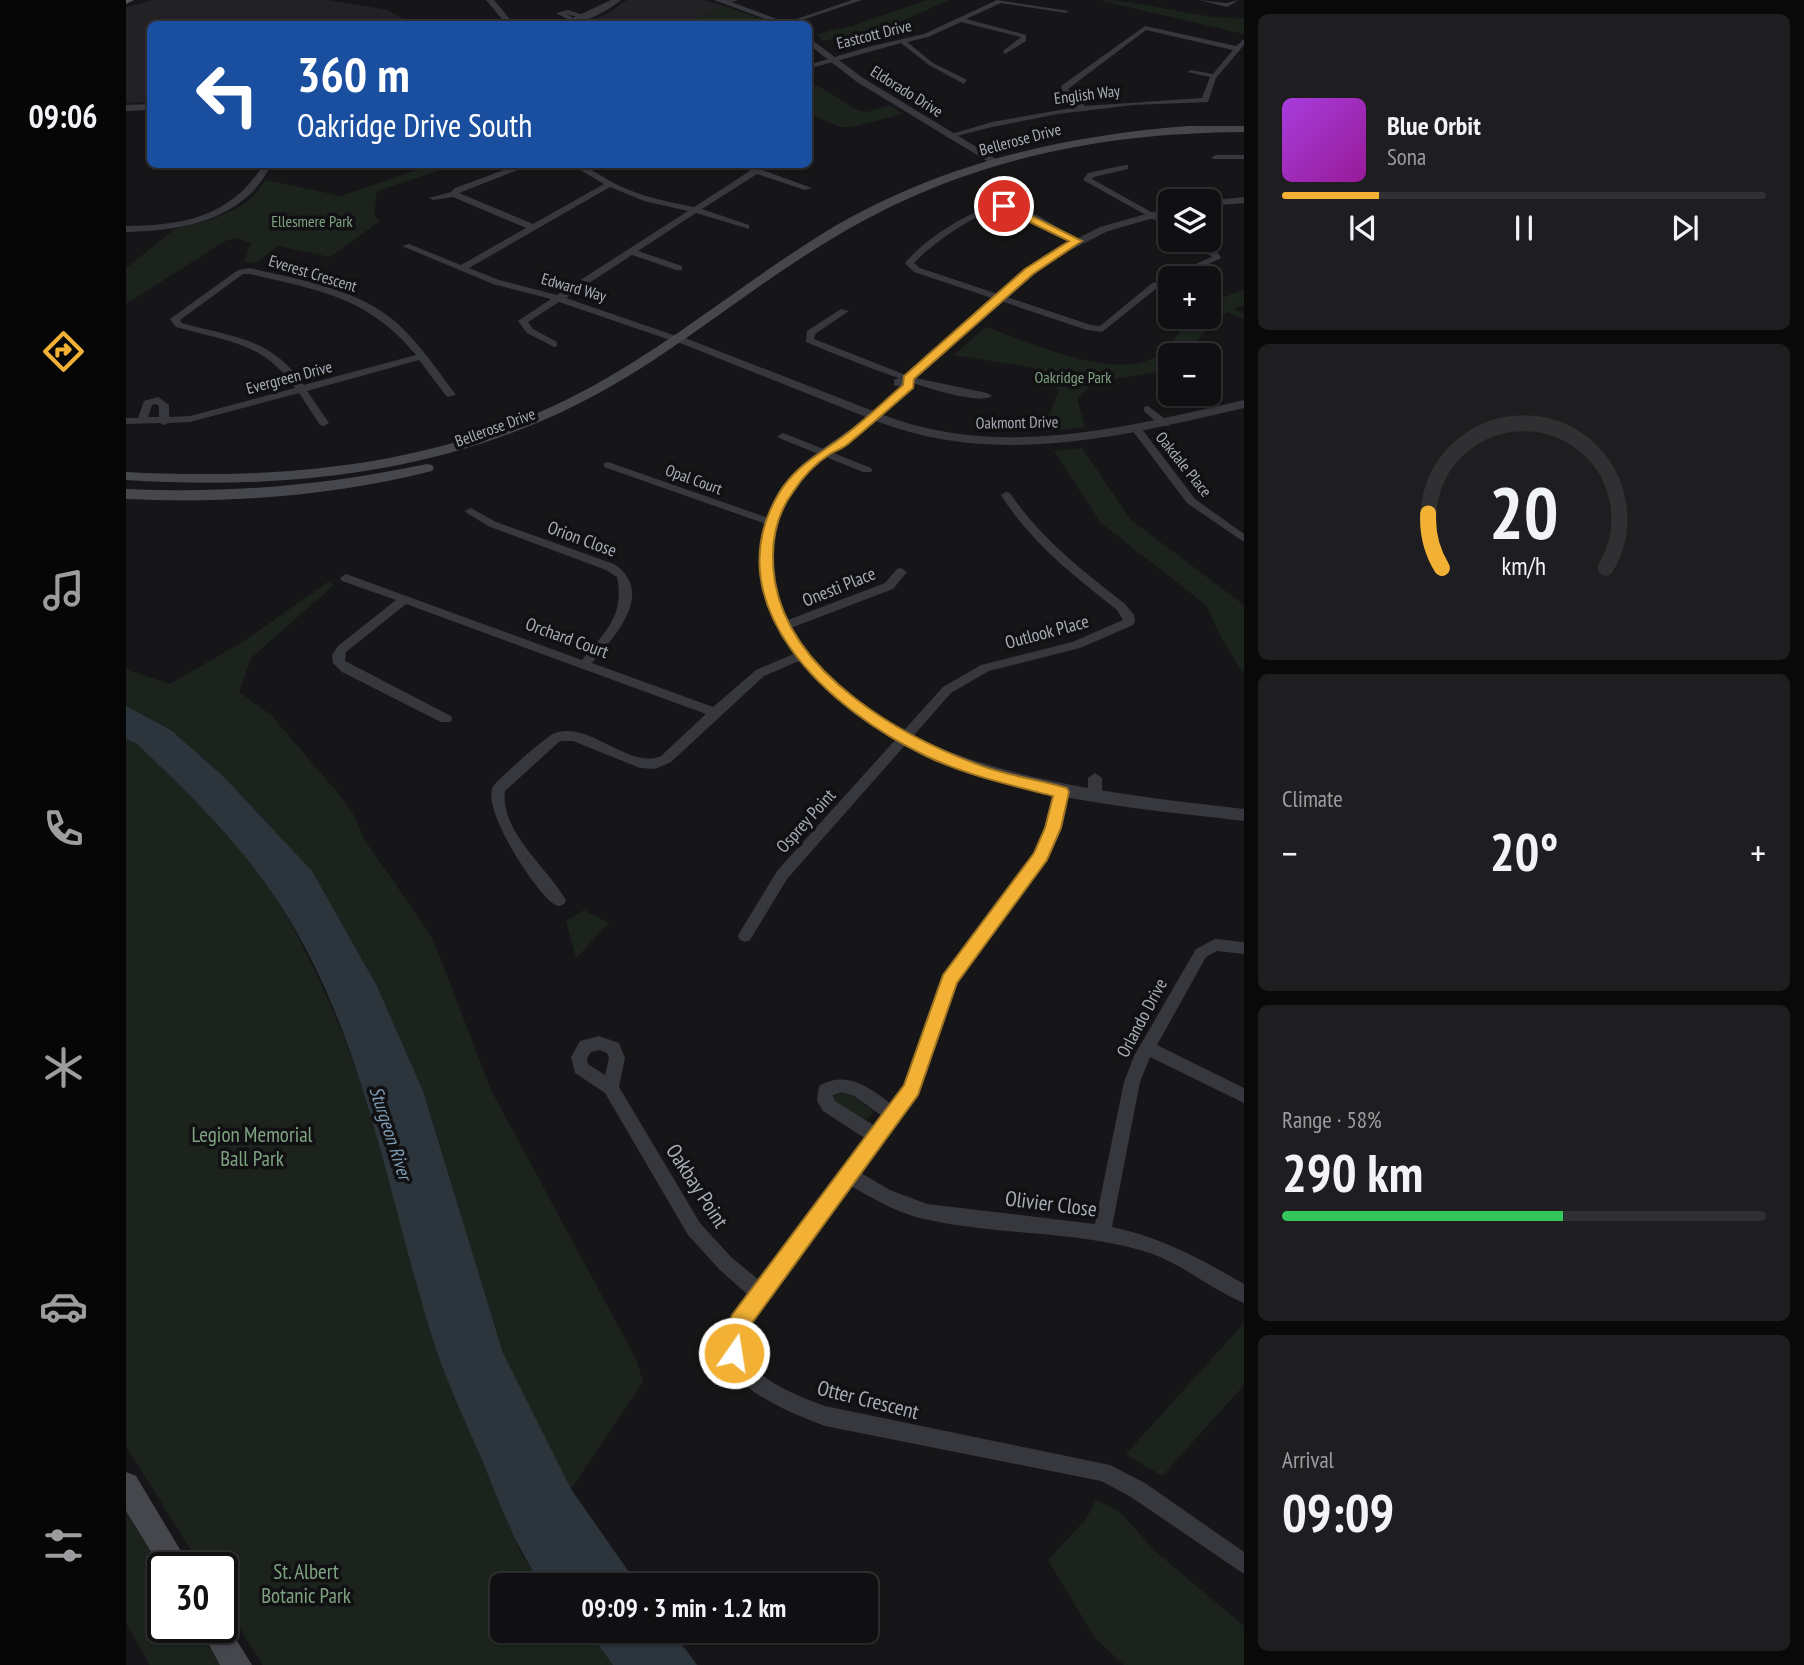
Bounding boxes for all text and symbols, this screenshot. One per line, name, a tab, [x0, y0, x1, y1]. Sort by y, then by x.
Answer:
street label: Eastcott Drive	[834, 15, 914, 53]
text: 360 m	[297, 42, 410, 106]
icon: left	[182, 49, 273, 140]
street label: Eldorado Drive	[867, 61, 947, 121]
street label: English Way	[1053, 80, 1121, 108]
text: 09:06	[28, 95, 98, 137]
text: Oakridge Drive South	[297, 104, 532, 146]
text: Blue Orbit	[1387, 109, 1481, 142]
street label: Bellerose Drive	[977, 118, 1063, 160]
text: Sona	[1387, 142, 1426, 171]
pin	[974, 176, 1034, 236]
icon: arrive	[985, 187, 1023, 225]
map controls	[1158, 189, 1221, 406]
button: layers	[1158, 189, 1221, 252]
icon: previous	[1344, 209, 1382, 247]
icon: pause	[1505, 209, 1543, 247]
icon: next	[1666, 209, 1704, 247]
park label: Ellesmere Park	[271, 211, 354, 231]
street label: Everest Crescent	[267, 250, 360, 296]
button: +	[1158, 266, 1221, 329]
street label: Edward Way	[539, 268, 609, 306]
icon: directions	[39, 327, 88, 376]
button: −	[1158, 343, 1221, 406]
street label: Evergreen Drive	[244, 356, 334, 398]
park label: Oakridge Park	[1035, 367, 1112, 387]
street label: Bellerose Drive	[452, 403, 538, 451]
street label: Oakmont Drive	[976, 411, 1058, 433]
street label: Oakdale Place	[1152, 427, 1216, 501]
street label: Opal Court	[663, 459, 726, 499]
text: 20	[1489, 465, 1559, 559]
street label: Orion Close	[544, 515, 620, 562]
text: km/h	[1502, 550, 1546, 582]
street label: Onesti Place	[799, 561, 879, 612]
icon: music	[39, 566, 88, 615]
street label: Outlook Place	[1002, 609, 1091, 654]
street label: Orchard Court	[523, 612, 612, 663]
street label: Osprey Point	[771, 784, 840, 857]
text: Climate	[1282, 784, 1343, 813]
icon: phone	[39, 804, 88, 853]
text: 20°	[1490, 818, 1558, 885]
text: −	[1282, 828, 1298, 877]
text: +	[1750, 828, 1766, 877]
street label: Orlando Drive	[1111, 974, 1172, 1061]
icon: climate	[39, 1043, 88, 1092]
water label: Sturgeon River	[365, 1083, 418, 1185]
text: Range · 58%	[1282, 1105, 1382, 1134]
park label: Legion Memorial Ball Park	[191, 1121, 313, 1172]
street label: Oakbay Point	[660, 1139, 735, 1233]
text: 290 km	[1282, 1139, 1423, 1206]
street label: Olivier Close	[1004, 1185, 1098, 1223]
icon: car	[39, 1282, 88, 1331]
position arrow	[697, 1316, 771, 1390]
street label: Otter Crescent	[815, 1374, 922, 1425]
text: Arrival	[1282, 1445, 1334, 1474]
text: 09:09	[1282, 1479, 1394, 1546]
icon: filters	[39, 1521, 88, 1570]
speed limit sign: 30	[147, 1552, 238, 1643]
park label: St. Albert Botanic Park	[261, 1558, 351, 1609]
text: 09:09 · 3 min · 1.2 km	[582, 1591, 786, 1624]

